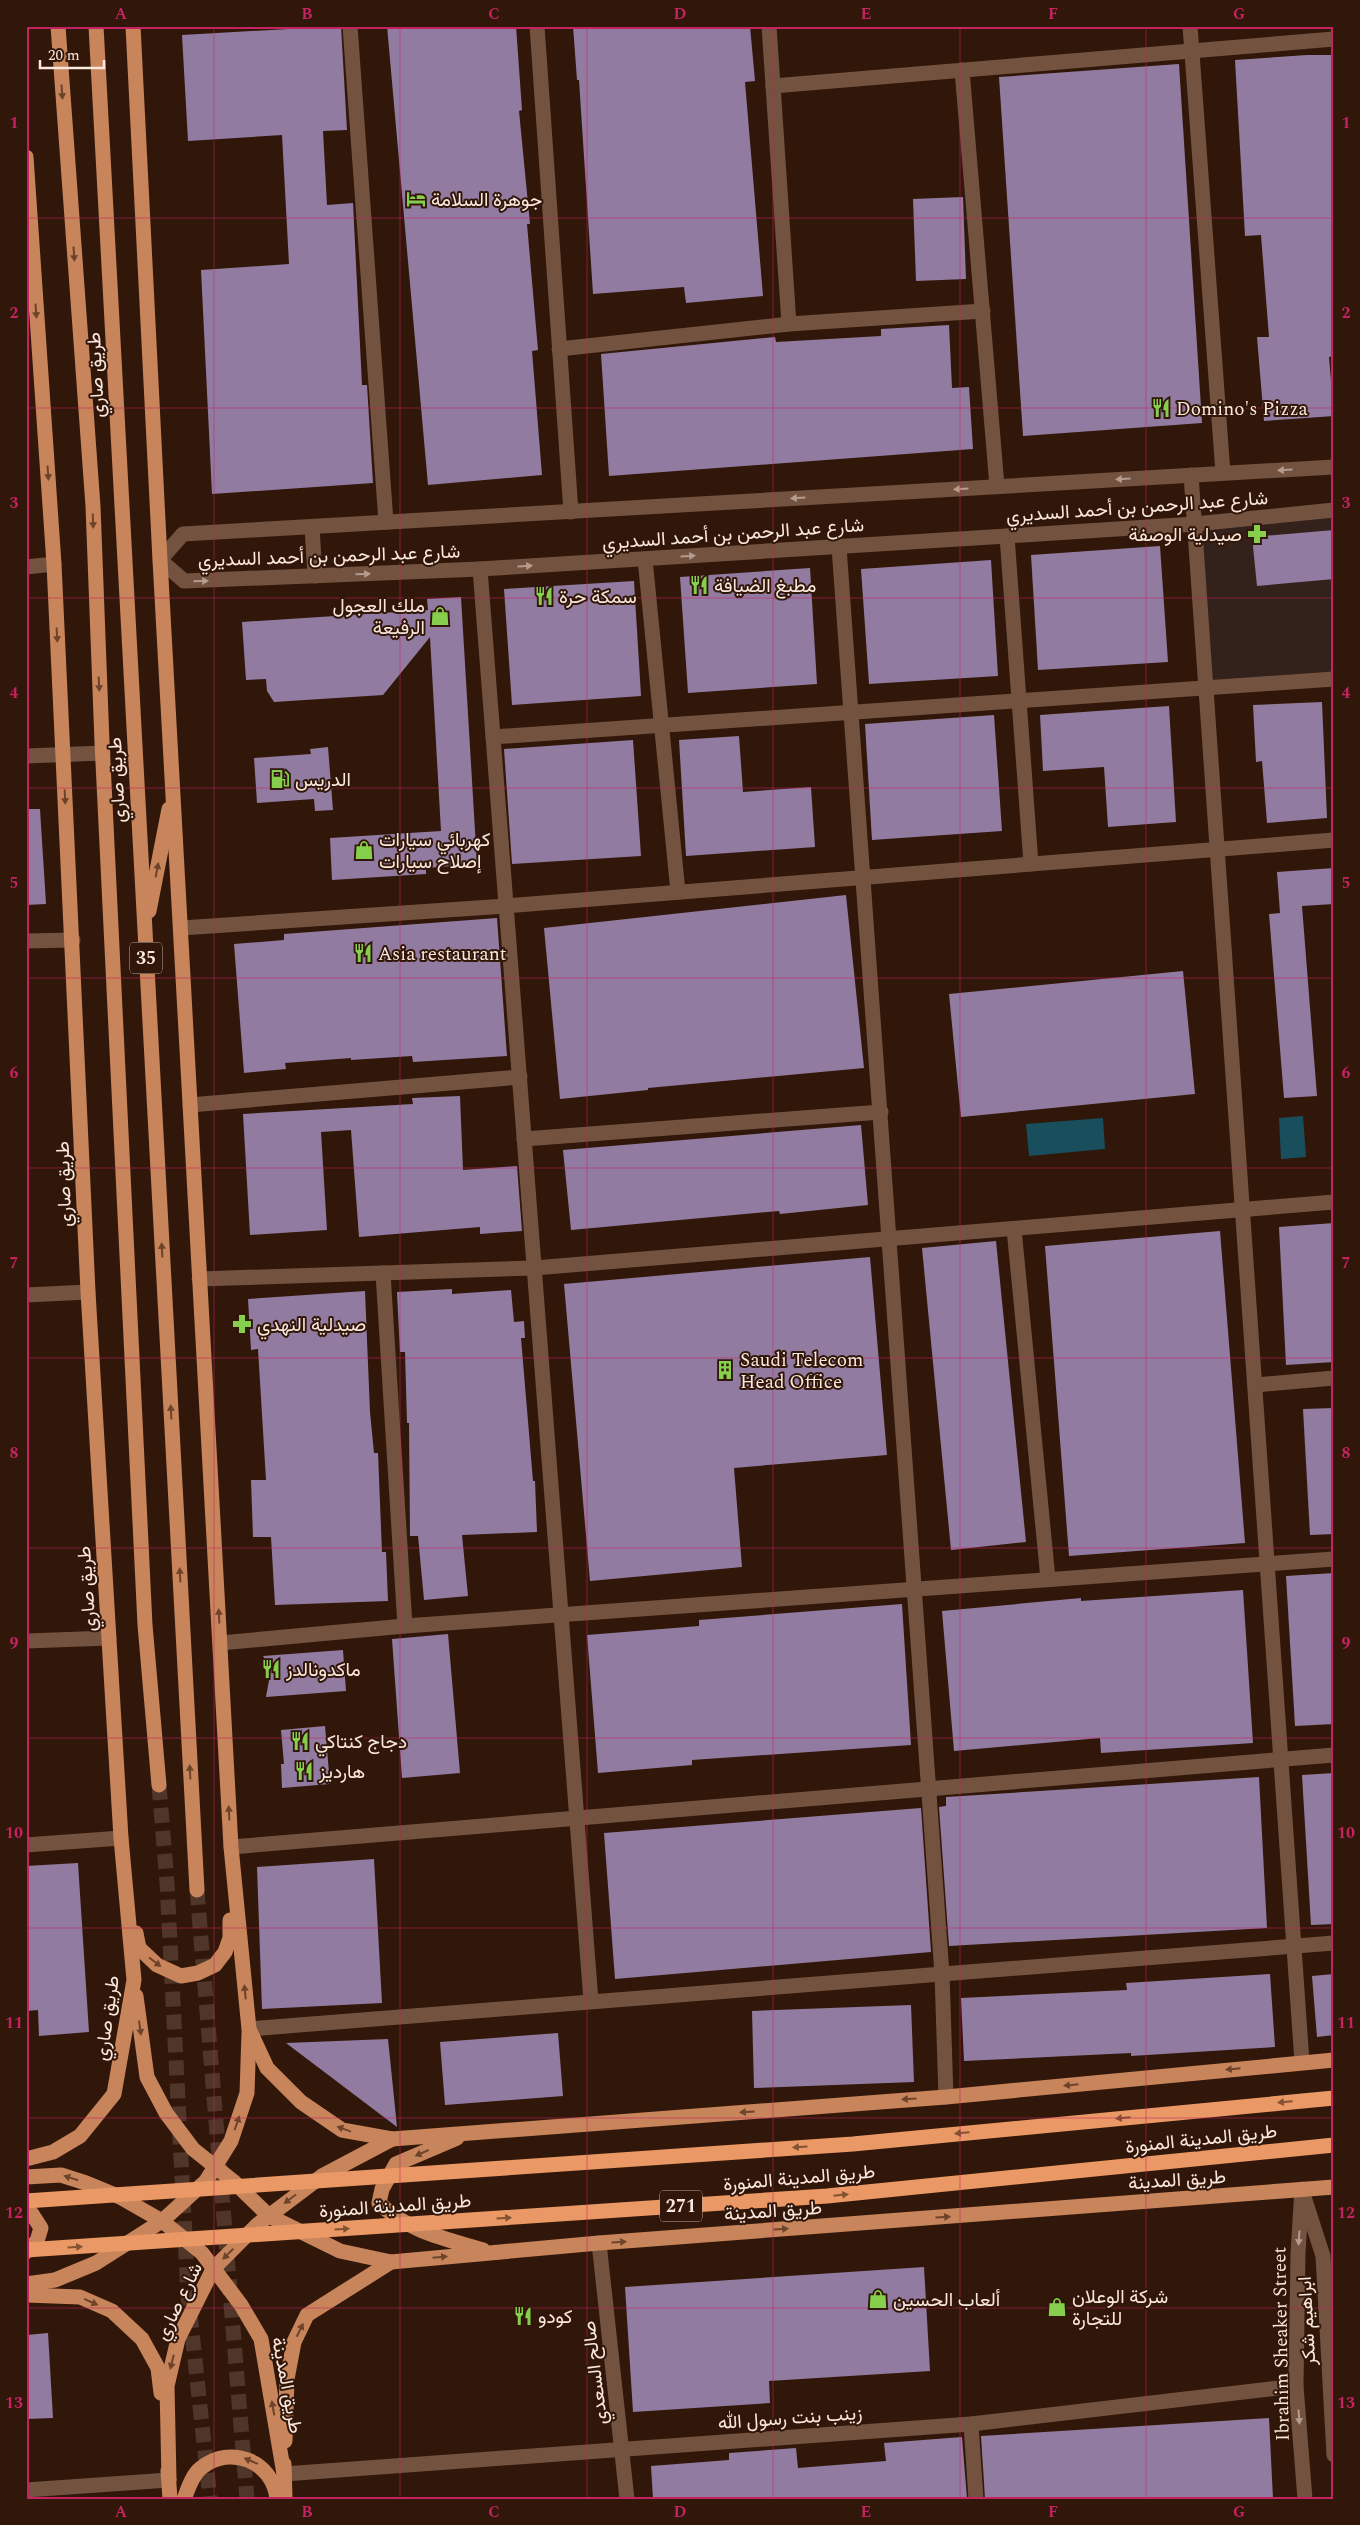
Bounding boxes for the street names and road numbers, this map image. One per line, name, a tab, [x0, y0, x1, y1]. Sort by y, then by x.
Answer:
street label: طريق صاري	[80, 331, 113, 419]
street label: شارع عبد الرحمن بن أحمد السديري	[1005, 484, 1269, 531]
street label: شارع عبد الرحمن بن أحمد السديري	[601, 511, 865, 558]
street label: شارع عبد الرحمن بن أحمد السديري	[197, 537, 461, 576]
street label: طريق صاري	[101, 736, 134, 824]
road number: 35	[130, 942, 162, 974]
street label: طريق صاري	[49, 1141, 80, 1227]
street label: طريق صاري	[70, 1545, 105, 1633]
street label: طريق صاري	[87, 1974, 128, 2063]
street label: طريق المدينة المنورة	[1124, 2117, 1278, 2162]
street label: طريق المدينة المنورة	[722, 2157, 876, 2200]
street label: طريق المدينة	[1127, 2163, 1227, 2198]
street label: طريق المدينة المنورة	[318, 2187, 472, 2226]
road number: 271	[660, 2190, 702, 2222]
street label: طريق المدينة	[723, 2194, 823, 2229]
street label: Ibrahim Sheaker Street	[1265, 2246, 1298, 2441]
street label: شارع صاري	[148, 2258, 211, 2346]
street label: ابراهيم شكر	[1291, 2276, 1324, 2367]
street label: صالح السعدي	[575, 2319, 616, 2426]
street label: طريق المدينة	[263, 2334, 310, 2436]
street label: زينب بنت رسول الله	[717, 2399, 863, 2438]

